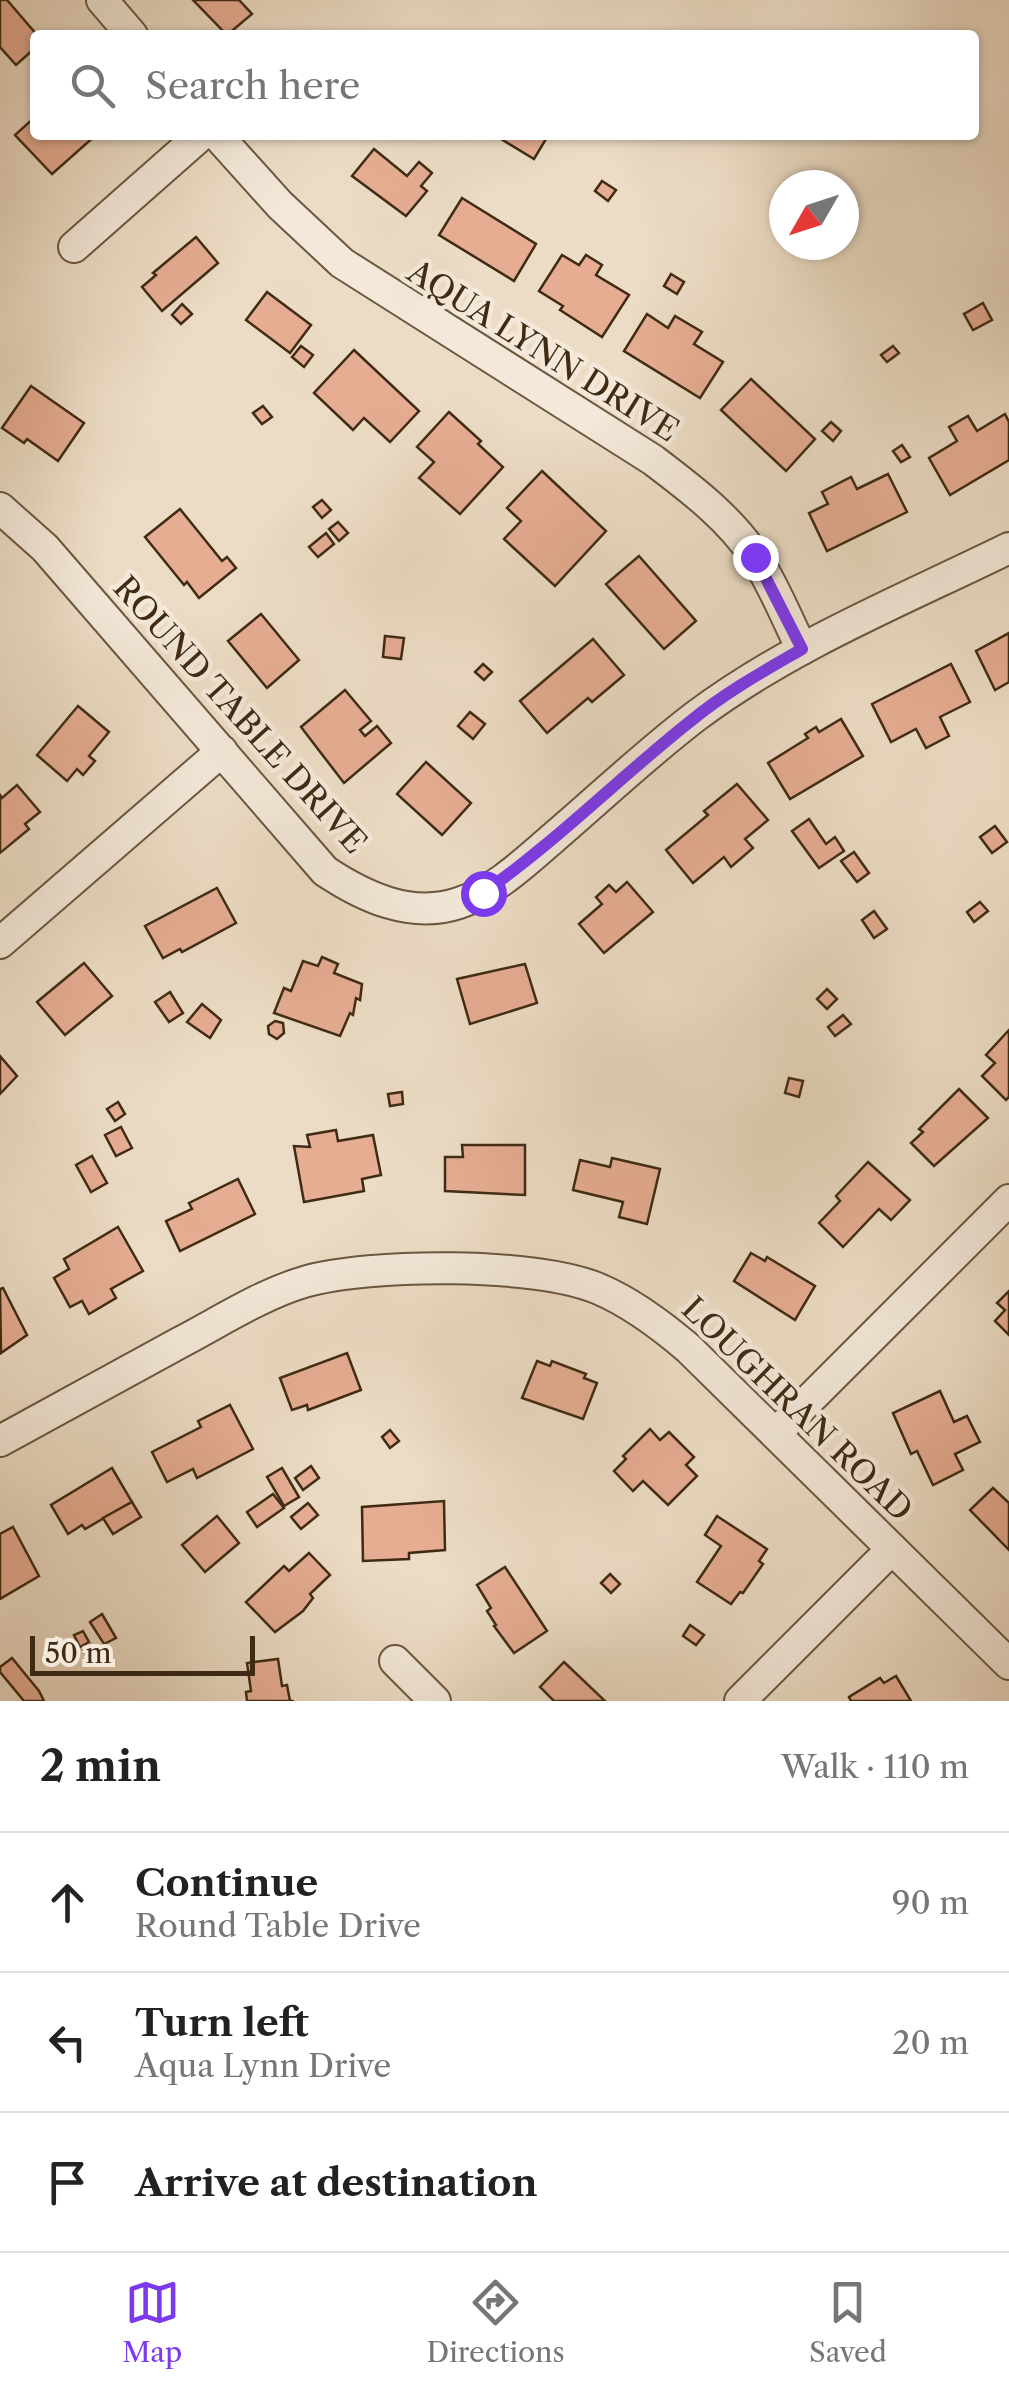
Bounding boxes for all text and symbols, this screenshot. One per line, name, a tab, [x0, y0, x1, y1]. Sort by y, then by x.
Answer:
search box	[30, 30, 979, 140]
icon: search	[65, 58, 120, 113]
text: Search here	[145, 62, 360, 109]
north arrow	[769, 170, 859, 260]
street label: AQUA LYNN DRIVE	[400, 251, 686, 450]
route end	[733, 535, 779, 581]
street label: ROUND TABLE DRIVE	[106, 568, 375, 861]
route start	[461, 871, 507, 917]
street label: LOUGHRAN ROAD	[674, 1289, 921, 1529]
scale bar	[30, 1631, 255, 1676]
text: 50 m	[45, 1636, 112, 1670]
text: 2 min	[40, 1740, 161, 1792]
text: Walk · 110 m	[781, 1747, 969, 1786]
text: Continue	[135, 1859, 318, 1906]
icon: ahead	[40, 1875, 95, 1930]
text: 90 m	[892, 1883, 969, 1922]
text: Round Table Drive	[135, 1906, 421, 1945]
text: Turn left	[135, 1999, 309, 2046]
icon: left	[40, 2015, 95, 2070]
text: 20 m	[892, 2023, 969, 2062]
text: Aqua Lynn Drive	[135, 2046, 391, 2085]
icon: arrive	[40, 2155, 95, 2210]
text: Arrive at destination	[135, 2159, 538, 2206]
tab: Map	[122, 2275, 182, 2369]
tab: Directions	[426, 2275, 565, 2369]
tab: Saved	[809, 2275, 887, 2369]

